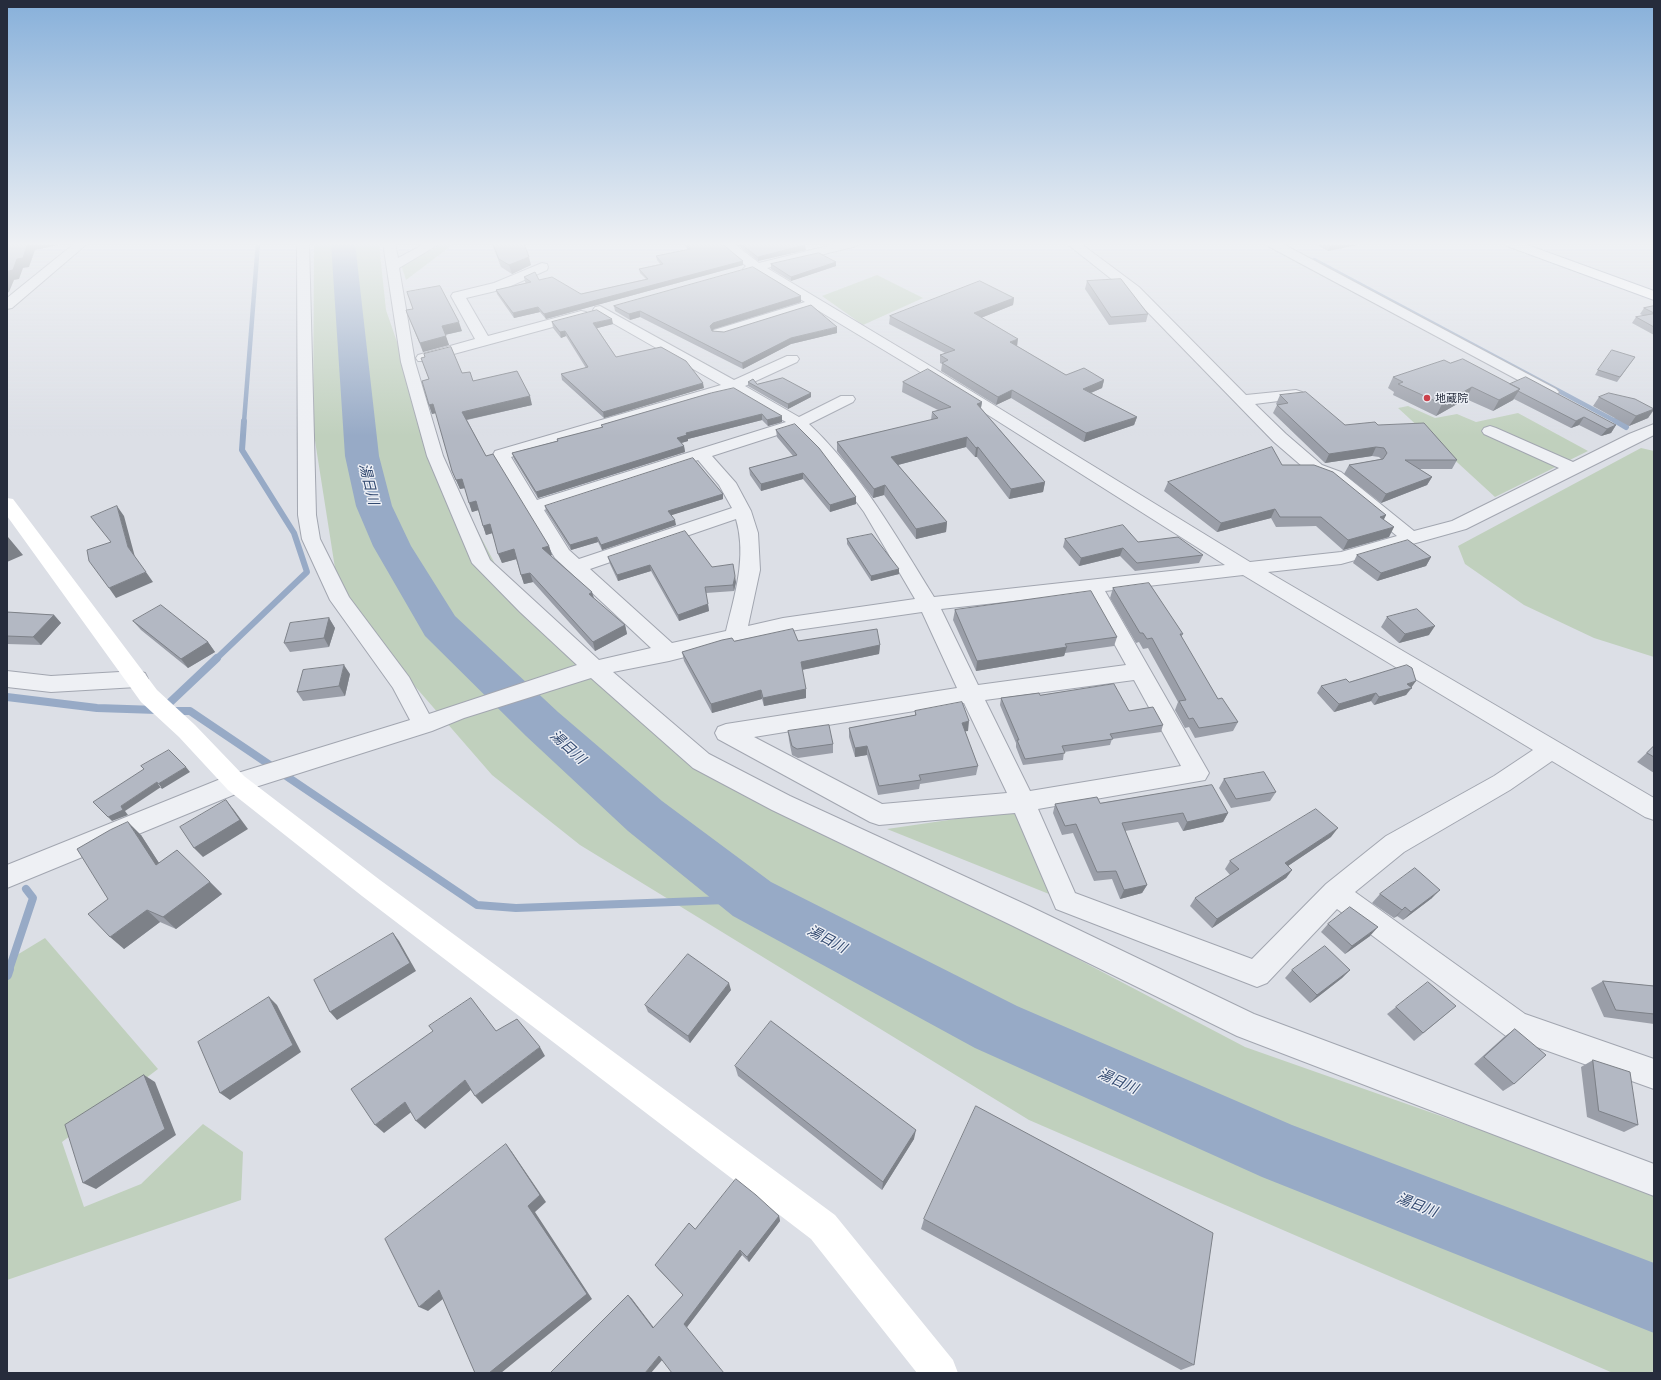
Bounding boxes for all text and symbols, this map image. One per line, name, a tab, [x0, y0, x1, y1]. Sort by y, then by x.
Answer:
place label: 地蔵院	[1435, 391, 1468, 405]
marker: 地蔵院	[1422, 393, 1432, 403]
water label: 湯日川	[356, 462, 382, 506]
water label: 湯日川	[547, 727, 589, 767]
water label: 湯日川	[805, 922, 849, 956]
water label: 湯日川	[1095, 1065, 1141, 1097]
water label: 湯日川	[1394, 1190, 1440, 1220]

